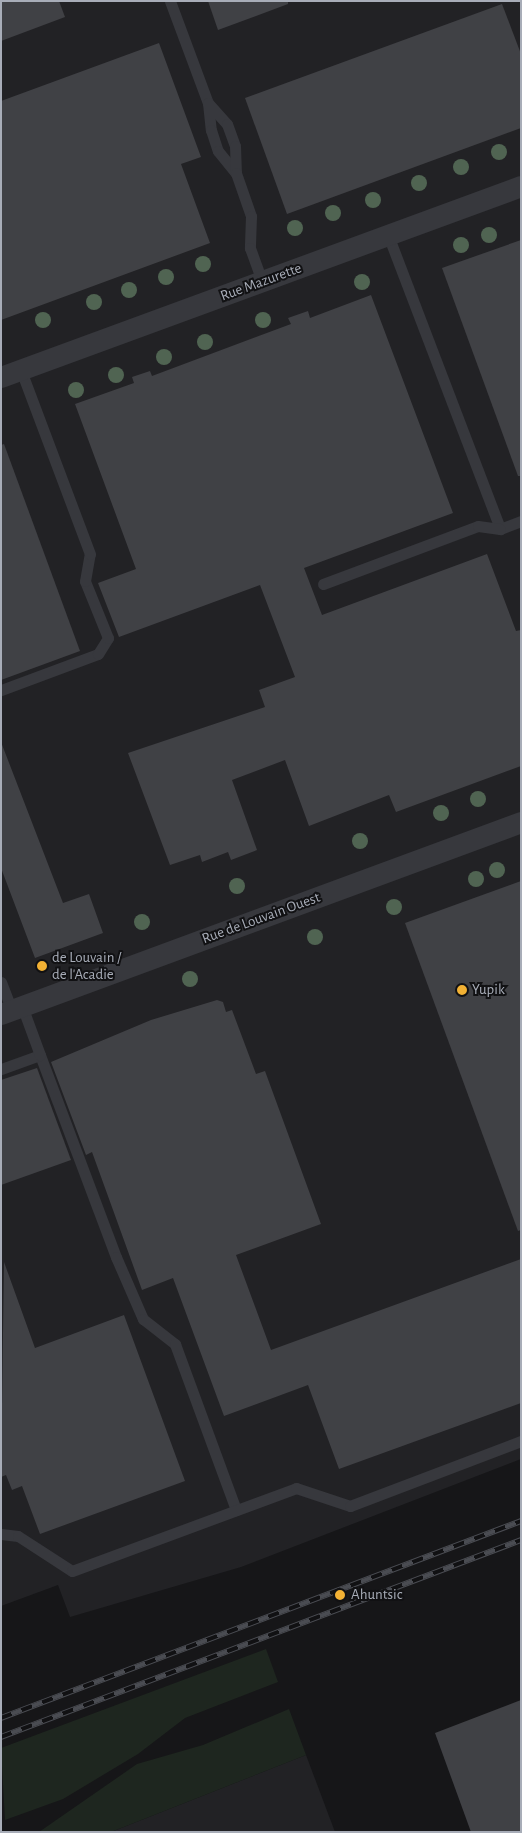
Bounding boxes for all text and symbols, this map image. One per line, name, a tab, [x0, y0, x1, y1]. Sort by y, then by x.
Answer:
street label: Rue Mazurette	[218, 259, 304, 305]
street label: Rue de Louvain Ouest	[199, 888, 323, 948]
place label: de Louvain / de l'Acadie	[52, 948, 121, 983]
marker: de Louvain / de l'Acadie	[36, 960, 48, 972]
place label: Yupik	[472, 981, 505, 999]
marker: Yupik	[456, 984, 468, 996]
place label: Ahuntsic	[351, 1586, 402, 1604]
marker: Ahuntsic	[333, 1588, 347, 1602]

